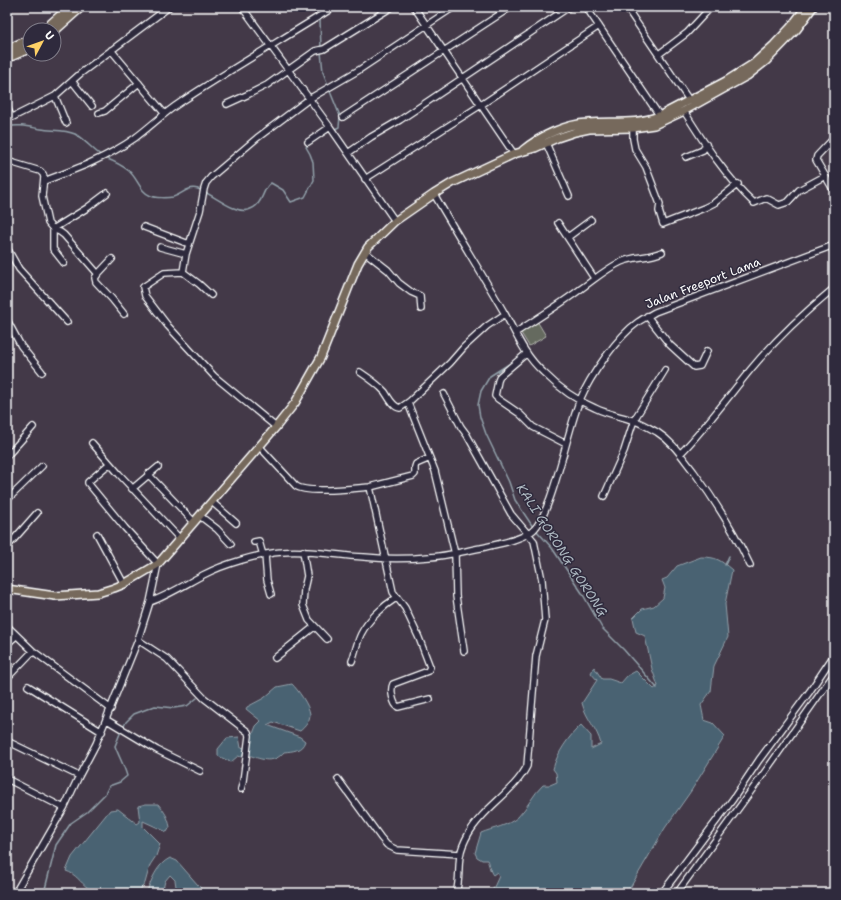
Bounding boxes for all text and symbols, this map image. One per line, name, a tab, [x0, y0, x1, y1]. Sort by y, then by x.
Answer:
north arrow	[22, 22, 62, 62]
text: U	[41, 28, 57, 44]
street label: Jalan Freeport Lama	[643, 254, 763, 312]
water label: KALI GORONG GORONG	[513, 480, 611, 620]

